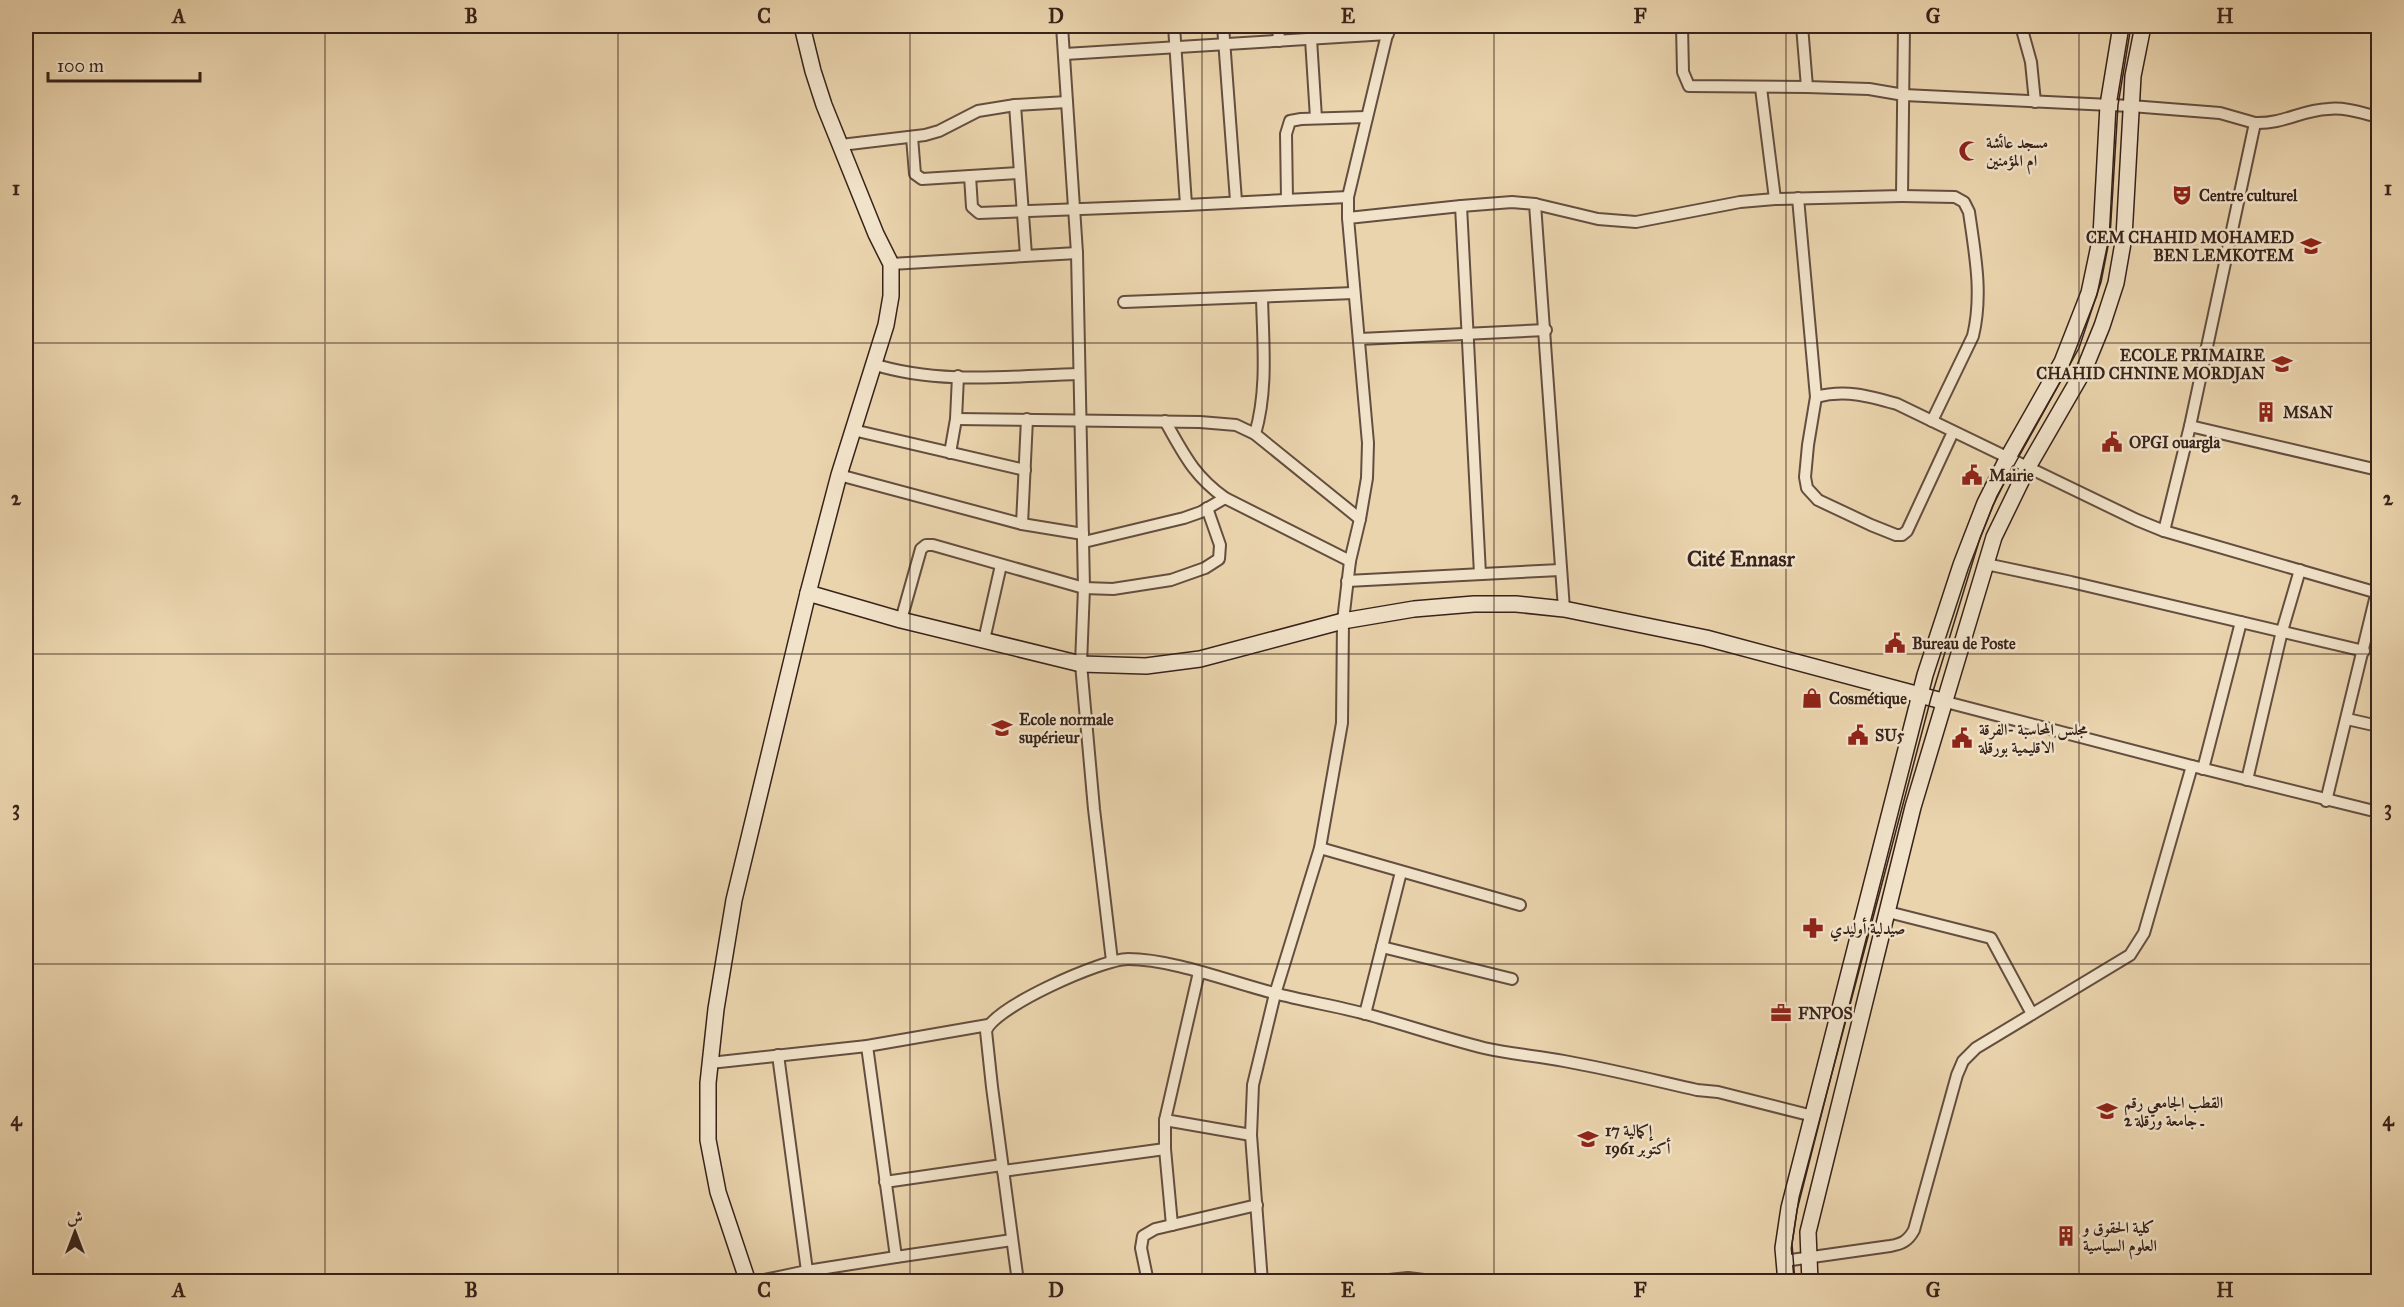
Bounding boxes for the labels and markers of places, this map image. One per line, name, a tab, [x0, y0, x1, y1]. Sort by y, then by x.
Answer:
place label: مسجد عائشة ام المؤمنين	[1986, 133, 2048, 175]
mosque icon: مسجد عائشة ام المؤمنين	[1957, 139, 1981, 163]
theatre icon: Centre culturel	[2170, 183, 2194, 207]
place label: Centre culturel	[2199, 186, 2298, 205]
place label: CEM CHAHID MOHAMED BEN LEMKOTEM	[2086, 228, 2295, 265]
school or university icon: CEM CHAHID MOHAMED BEN LEMKOTEM	[2299, 234, 2323, 258]
place label: ECOLE PRIMAIRE CHAHID CHNINE MORDJAN	[2036, 346, 2266, 384]
school or university icon: ECOLE PRIMAIRE CHAHID CHNINE MORDJAN	[2270, 352, 2294, 376]
building icon: MSAN	[2254, 400, 2278, 424]
place label: MSAN	[2283, 403, 2333, 422]
public building icon: OPGI ouargla	[2100, 430, 2124, 454]
place label: OPGI ouargla	[2129, 433, 2221, 453]
public building icon: Mairie	[1960, 463, 1984, 487]
place label: Mairie	[1989, 466, 2034, 485]
public building icon: Bureau de Poste	[1883, 631, 1907, 655]
place label: Bureau de Poste	[1912, 634, 2016, 653]
shop icon: Cosmétique	[1800, 686, 1824, 710]
place label: Cosmétique	[1829, 689, 1907, 709]
place label: Ecole normale supérieur	[1019, 710, 1114, 748]
school or university icon: Ecole normale supérieur	[990, 716, 1014, 740]
place label: مجلس المحاسبة -الفرقة الاقليمية بورقلة	[1978, 720, 2088, 758]
public building icon: SU5	[1846, 723, 1870, 747]
place label: SU5	[1875, 726, 1905, 745]
public building icon: مجلس المحاسبة -الفرقة الاقليمية بورقلة	[1950, 726, 1974, 750]
pharmacy icon: صيدلية أوليدي	[1801, 916, 1825, 940]
place label: صيدلية أوليدي	[1830, 917, 1905, 942]
office icon: FNPOS	[1769, 1001, 1793, 1025]
place label: FNPOS	[1798, 1004, 1853, 1023]
place label: القطب الجامعي رقم 2 ـ جامعة ورقلة	[2124, 1093, 2223, 1130]
school or university icon: القطب الجامعي رقم 2 ـ جامعة ورقلة	[2095, 1099, 2119, 1123]
place label: إكمالية 17 أكتوبر 1961	[1605, 1121, 1671, 1159]
school or university icon: إكمالية 17 أكتوبر 1961	[1576, 1127, 1600, 1151]
place label: كلية الحقوق و العلوم السياسية	[2081, 1218, 2157, 1260]
building icon: كلية الحقوق و العلوم السياسية	[2054, 1224, 2078, 1248]

